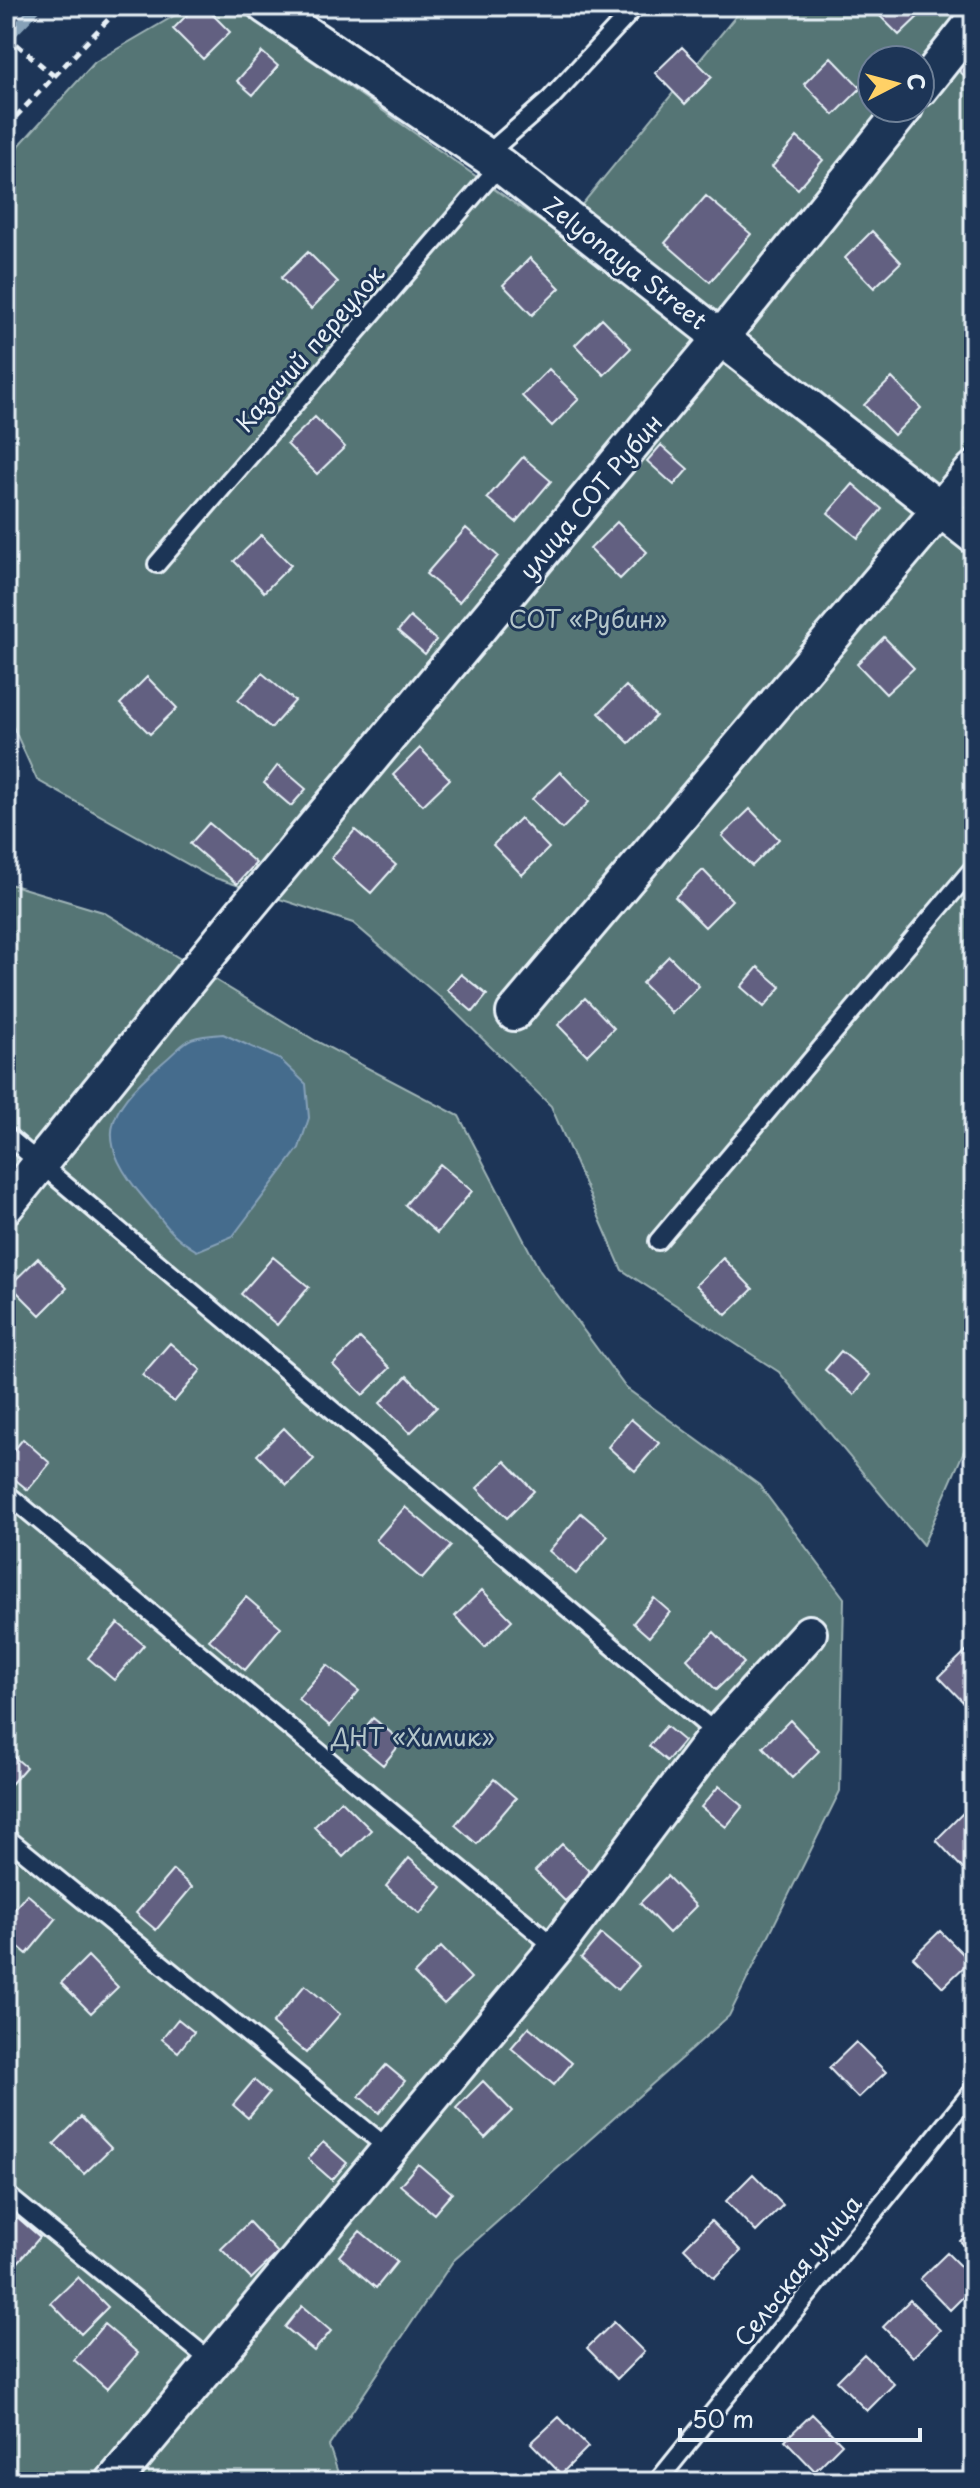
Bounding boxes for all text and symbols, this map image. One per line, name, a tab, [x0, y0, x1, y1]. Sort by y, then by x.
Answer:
north arrow	[856, 44, 936, 124]
text: С	[900, 72, 935, 92]
street label: Zelyonaya Street	[537, 187, 716, 337]
street label: Казачий переулок	[226, 256, 392, 440]
street label: улица СОТ Рубин	[510, 405, 670, 587]
park label: СОТ «Рубин»	[509, 600, 667, 636]
park label: ДНТ «Химик»	[330, 1718, 495, 1754]
street label: Сельская улица	[724, 2186, 870, 2354]
scale bar	[680, 2392, 920, 2442]
text: 50 m	[692, 2400, 754, 2436]

